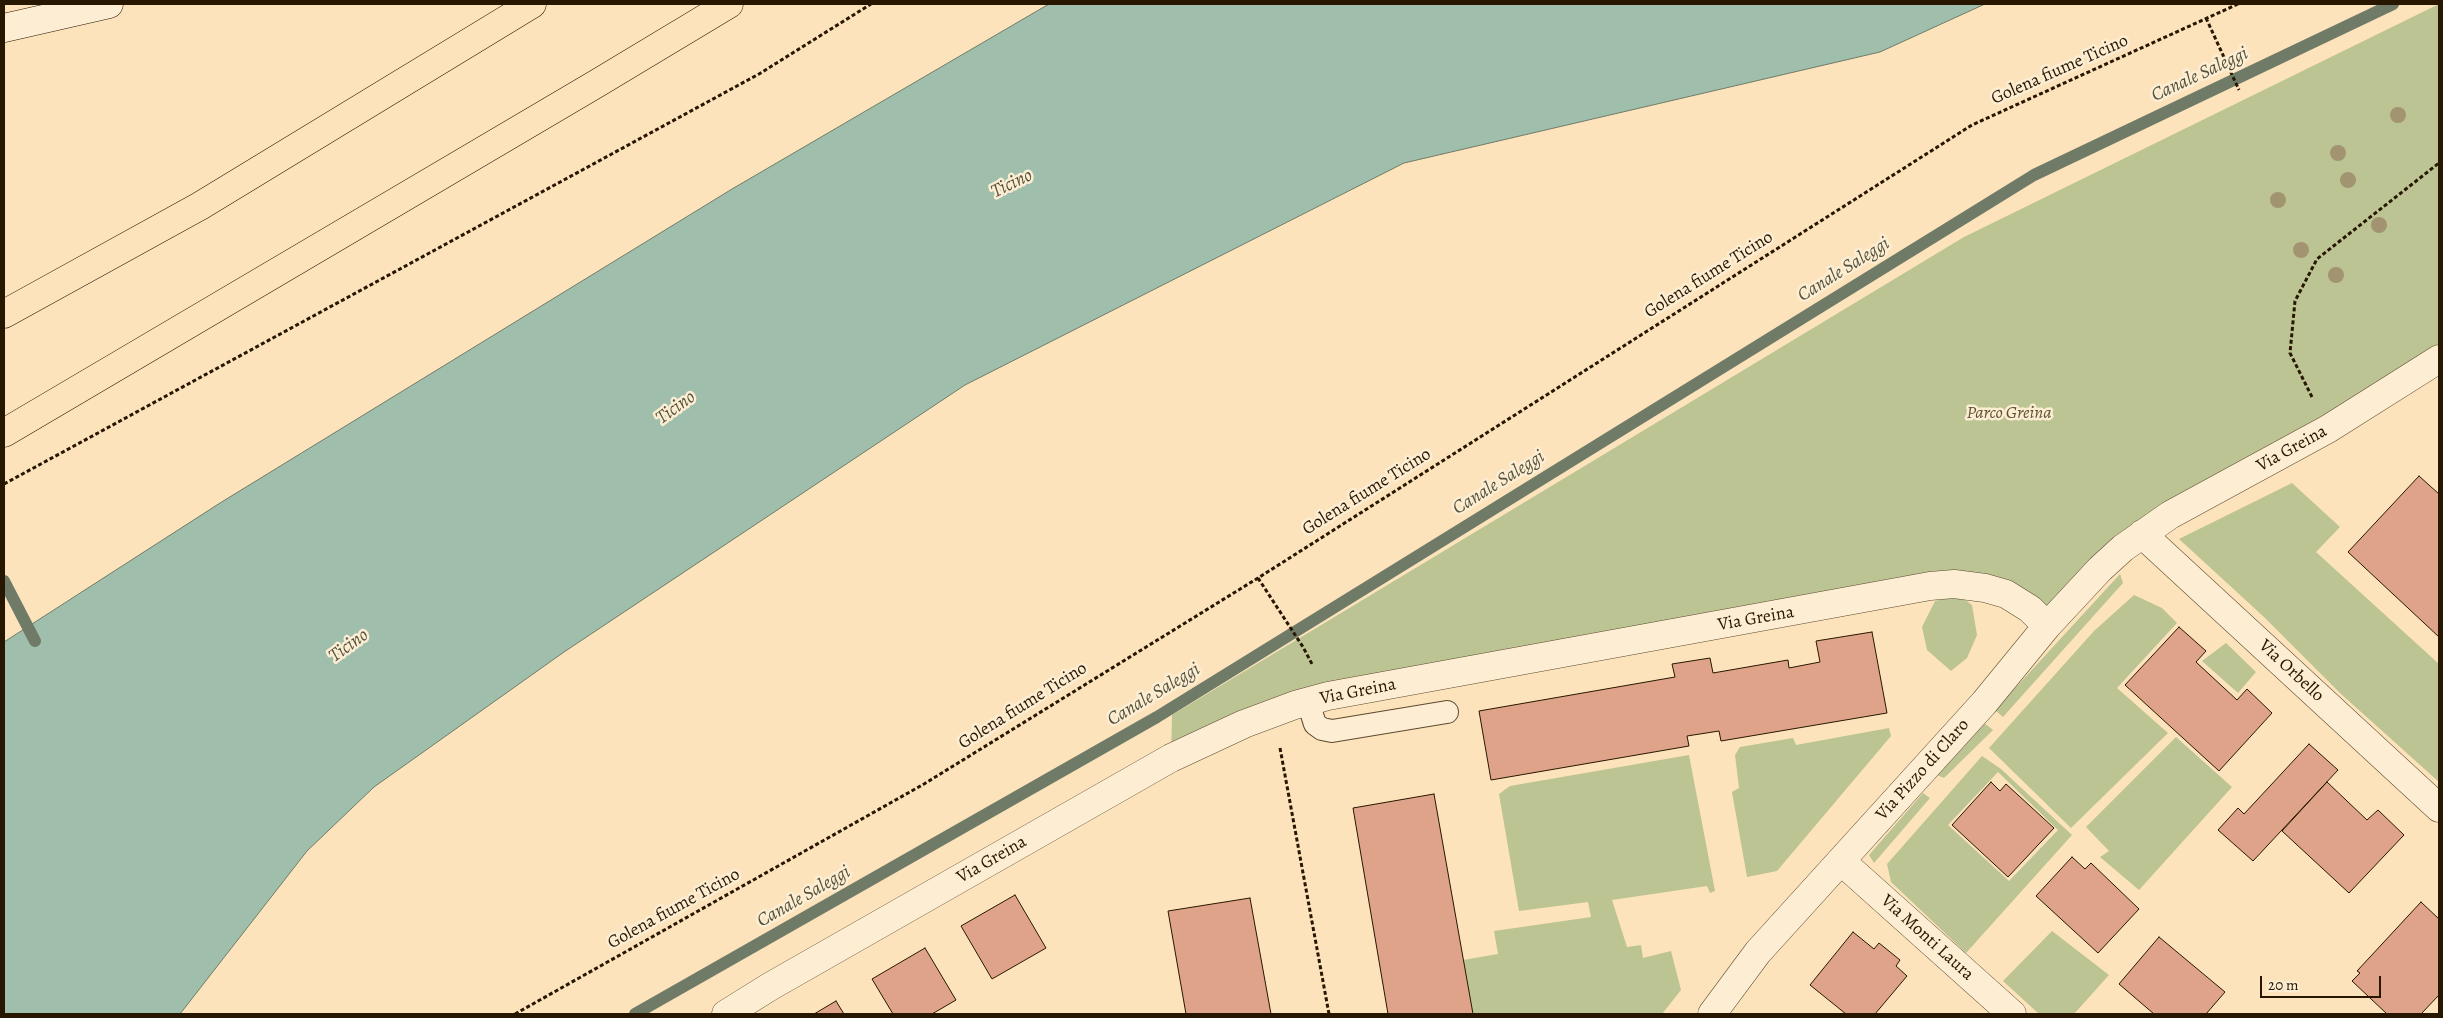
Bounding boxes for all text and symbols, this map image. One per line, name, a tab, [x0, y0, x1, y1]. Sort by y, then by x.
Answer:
street label: Golena fiume Ticino	[1988, 30, 2132, 110]
water label: Canale Saleggi	[2148, 43, 2252, 107]
water label: Ticino	[988, 164, 1036, 204]
street label: Golena fiume Ticino	[1641, 227, 1777, 323]
water label: Canale Saleggi	[1794, 233, 1894, 307]
water label: Ticino	[652, 386, 700, 430]
park label: Parco Greina	[1967, 403, 2051, 425]
street label: Via Greina	[2253, 421, 2331, 477]
street label: Golena fiume Ticino	[1299, 444, 1435, 540]
water label: Canale Saleggi	[1449, 446, 1549, 520]
street label: Via Greina	[1716, 602, 1796, 636]
water label: Ticino	[325, 624, 373, 668]
street label: Via Orbello	[2254, 635, 2328, 707]
street label: Golena fiume Ticino	[955, 658, 1091, 754]
water label: Canale Saleggi	[1104, 658, 1204, 732]
street label: Via Greina	[1318, 674, 1398, 710]
street label: Via Pizzo di Claro	[1872, 715, 1974, 825]
street label: Via Greina	[953, 831, 1031, 889]
water label: Canale Saleggi	[753, 861, 855, 933]
street label: Golena fiume Ticino	[604, 864, 744, 954]
street label: Via Monti Laura	[1876, 891, 1978, 985]
scale bar	[2263, 966, 2384, 998]
text: 20 m	[2268, 975, 2299, 995]

